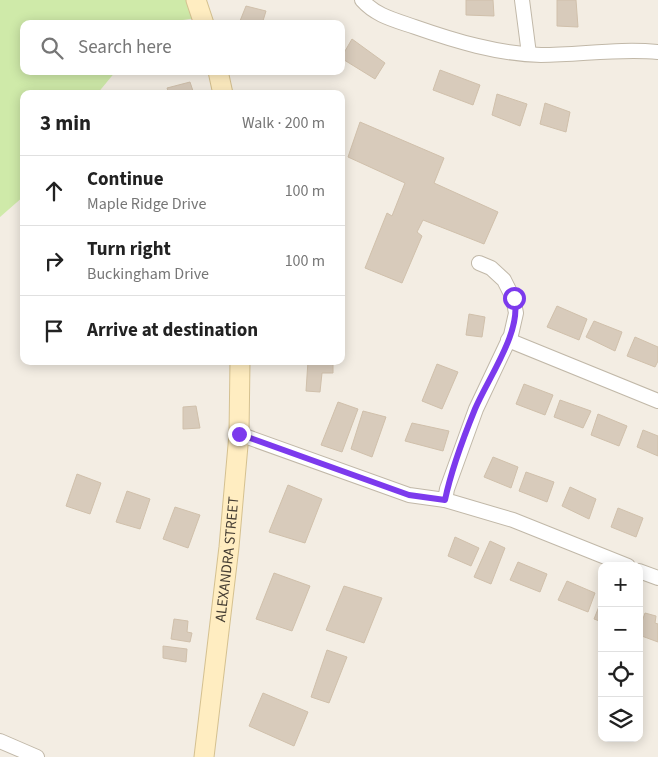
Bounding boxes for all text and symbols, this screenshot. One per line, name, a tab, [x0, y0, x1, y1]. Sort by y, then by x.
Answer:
search box	[20, 20, 345, 75]
icon: search	[38, 34, 66, 62]
text: Search here	[78, 34, 172, 61]
text: 3 min	[40, 108, 91, 138]
text: Walk · 200 m	[242, 112, 325, 134]
text: Continue	[87, 166, 164, 193]
icon: ahead	[40, 177, 68, 205]
text: 100 m	[285, 180, 325, 202]
text: Maple Ridge Drive	[87, 193, 206, 215]
text: Turn right	[87, 236, 171, 263]
icon: right	[40, 247, 68, 275]
text: 100 m	[285, 250, 325, 272]
text: Buckingham Drive	[87, 263, 209, 285]
route start	[503, 287, 526, 310]
icon: arrive	[40, 317, 68, 345]
text: Arrive at destination	[87, 317, 258, 344]
route end	[228, 423, 251, 446]
street label: ALEXANDRA STREET	[210, 496, 244, 623]
map controls	[598, 562, 643, 742]
button: +	[598, 562, 643, 607]
button: −	[598, 607, 643, 652]
button: locate	[598, 652, 643, 697]
button: layers	[598, 697, 643, 742]

